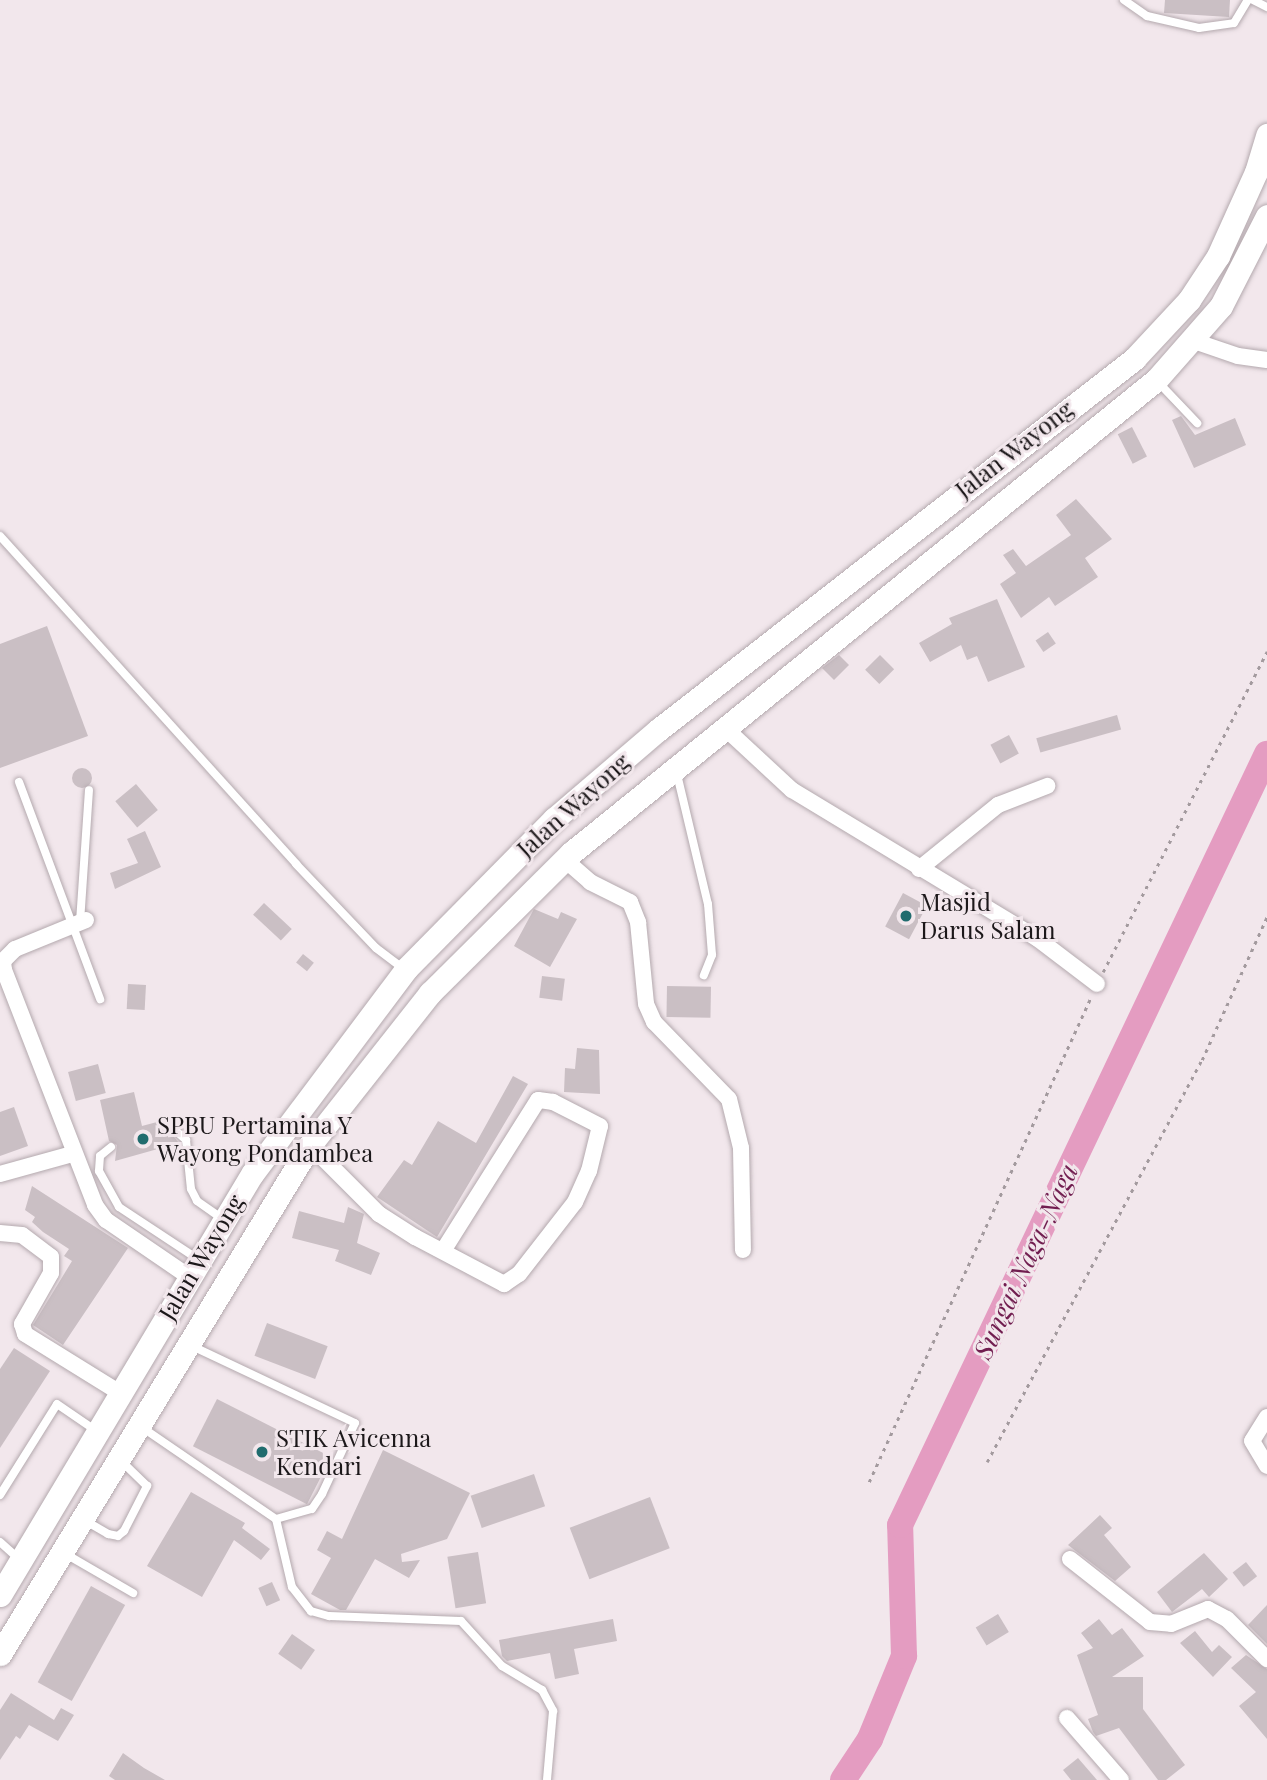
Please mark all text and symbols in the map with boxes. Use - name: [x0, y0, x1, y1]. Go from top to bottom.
- street label: Jalan Wayong: [949, 394, 1079, 504]
- street label: Jalan Wayong: [510, 747, 636, 863]
- place label: Masjid Darus Salam: [920, 888, 1056, 944]
- marker: Masjid Darus Salam: [898, 908, 914, 924]
- place label: SPBU Pertamina Y Wayong Pondambea: [157, 1111, 373, 1167]
- marker: SPBU Pertamina Y Wayong Pondambea: [135, 1131, 151, 1147]
- water label: Sungai Naga-Naga: [966, 1158, 1084, 1364]
- street label: Jalan Wayong: [152, 1189, 250, 1325]
- place label: STIK Avicenna Kendari: [276, 1424, 432, 1480]
- marker: STIK Avicenna Kendari: [254, 1444, 270, 1460]

